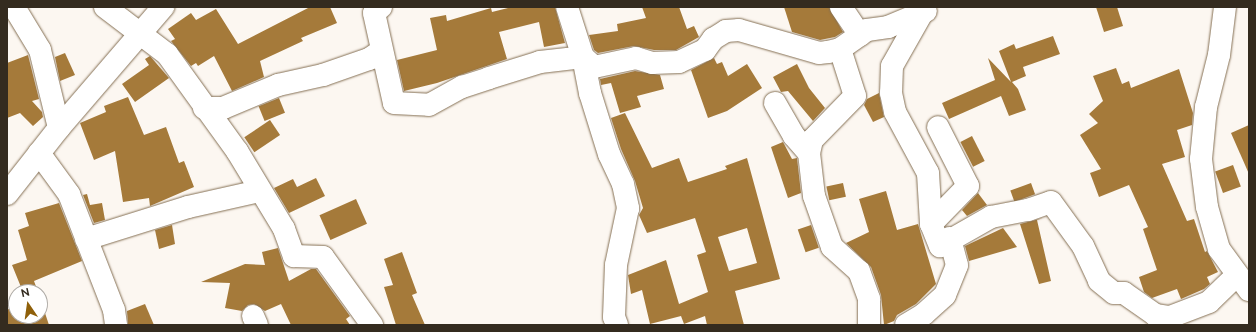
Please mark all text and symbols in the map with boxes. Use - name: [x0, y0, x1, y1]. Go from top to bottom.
- north arrow: [8, 284, 48, 324]
- text: N: [20, 286, 31, 300]

